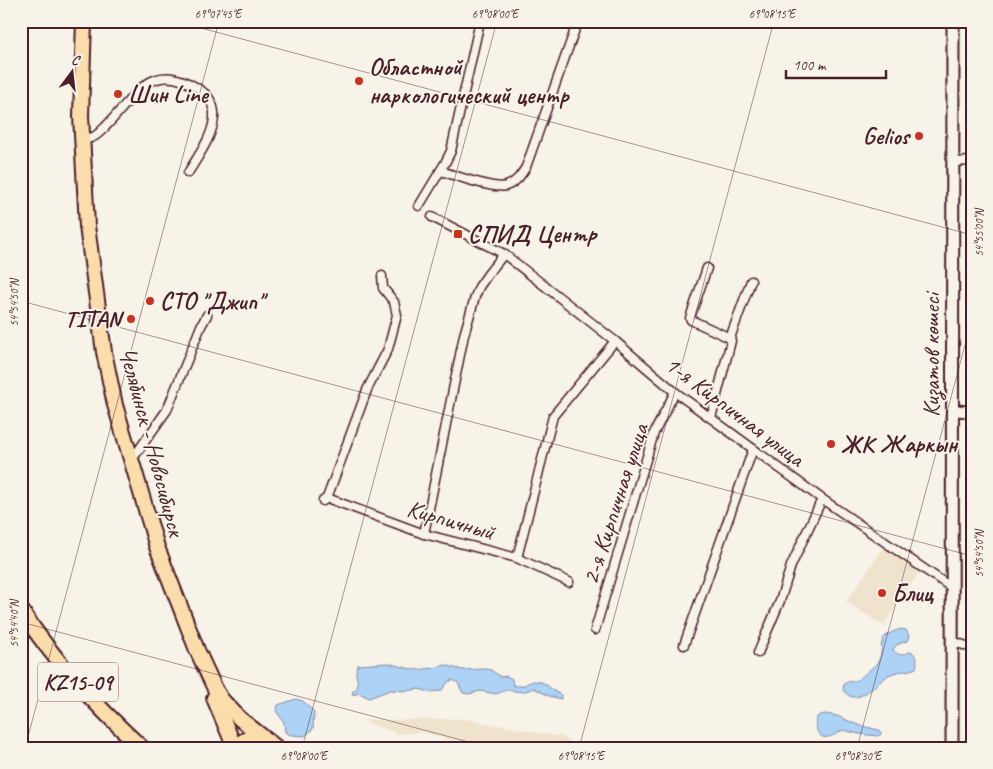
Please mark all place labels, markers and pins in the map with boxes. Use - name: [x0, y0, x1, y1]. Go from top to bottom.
- place label: Областной наркологический центр: [369, 52, 570, 110]
- marker: Областной наркологический центр: [353, 75, 365, 87]
- place label: Шин Line: [128, 79, 210, 109]
- marker: Шин Line: [112, 88, 124, 100]
- place label: Gelios: [863, 121, 912, 151]
- marker: Gelios: [913, 130, 925, 142]
- place label: СПИД Центр: [468, 219, 599, 249]
- marker: СПИД Центр: [452, 228, 464, 240]
- place label: СТО "Джип": [160, 286, 268, 316]
- marker: СТО "Джип": [144, 295, 156, 307]
- place label: TITAN: [65, 304, 125, 334]
- marker: TITAN: [125, 313, 137, 325]
- place label: ЖК Жаркын: [841, 429, 959, 459]
- marker: ЖК Жаркын: [825, 438, 837, 450]
- place label: Блиц: [892, 578, 934, 608]
- marker: Блиц: [876, 587, 888, 599]

